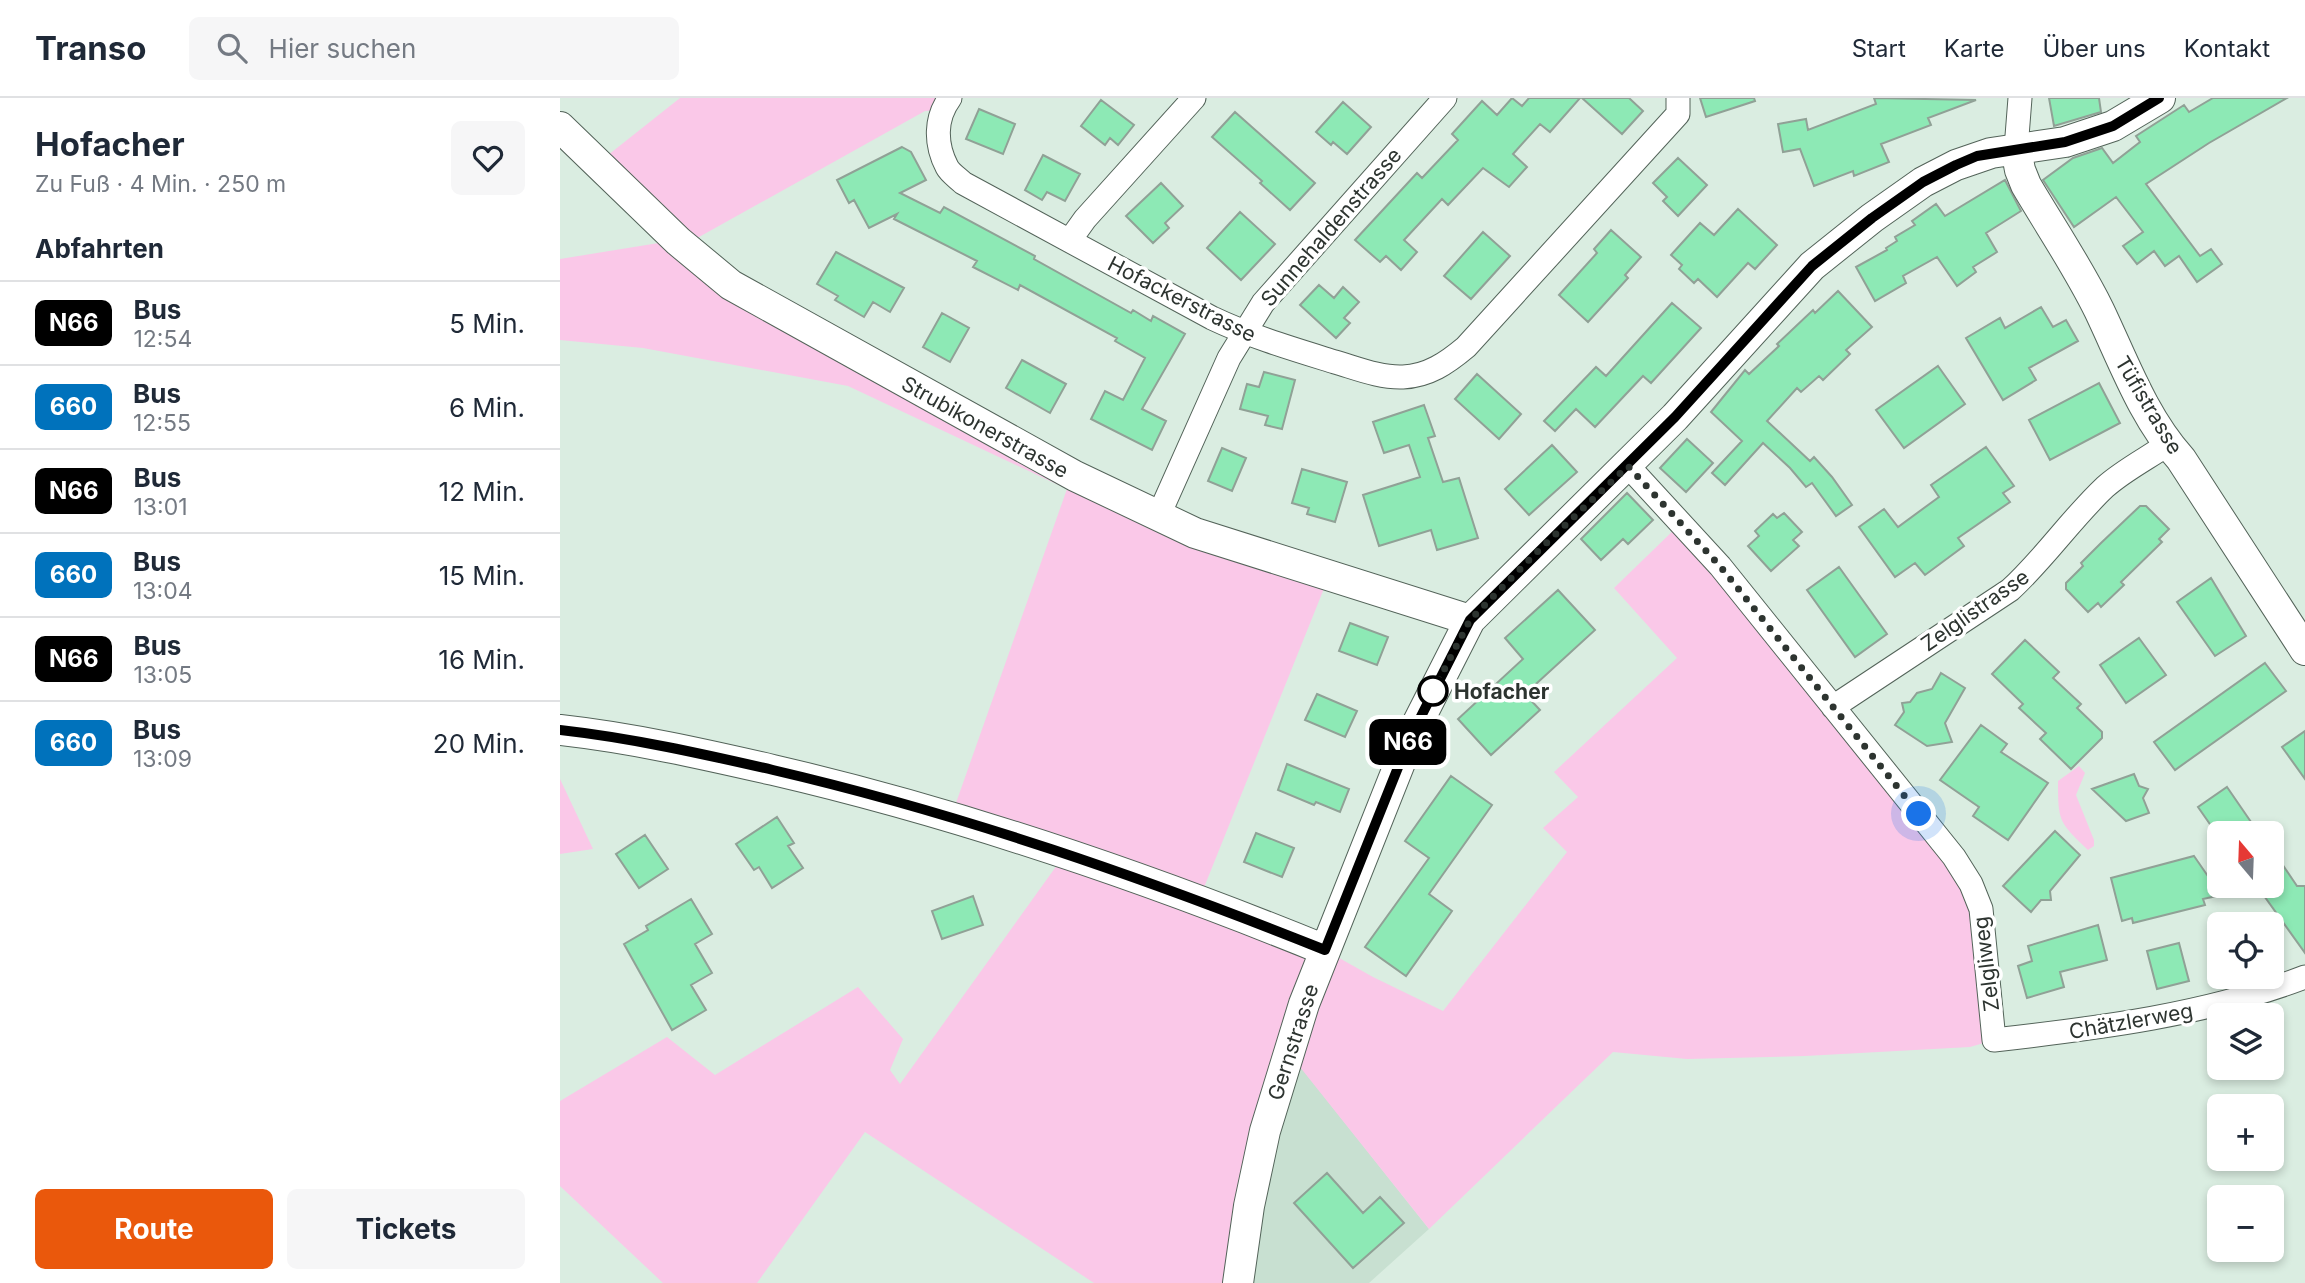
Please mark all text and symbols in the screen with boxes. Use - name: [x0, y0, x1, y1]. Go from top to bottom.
- search box: [189, 17, 679, 80]
- text: Transo: [35, 28, 147, 68]
- icon: search: [213, 29, 251, 67]
- text: Hier suchen: [269, 33, 416, 64]
- text: Start: [1852, 34, 1906, 63]
- text: Karte: [1944, 34, 2004, 63]
- text: Über uns: [2042, 34, 2146, 63]
- text: Kontakt: [2184, 34, 2270, 63]
- button: heart: [451, 121, 525, 195]
- text: Hofacher: [35, 124, 185, 164]
- street label: Sunnehaldenstrasse: [1255, 143, 1407, 311]
- text: Zu Fuß · 4 Min. · 250 m: [35, 170, 286, 198]
- text: Abfahrten: [35, 233, 164, 264]
- street label: Hofackerstrasse: [1104, 251, 1260, 347]
- text: Bus: [133, 294, 181, 325]
- text: N66: [49, 308, 98, 337]
- text: 5 Min.: [449, 308, 525, 339]
- text: 12:54: [133, 325, 192, 353]
- street label: Tüfistrasse: [2110, 351, 2188, 459]
- street label: Strubikonerstrasse: [897, 371, 1073, 483]
- text: Bus: [133, 378, 181, 409]
- text: 660: [50, 392, 97, 421]
- text: 6 Min.: [449, 392, 525, 423]
- text: 12:55: [133, 409, 191, 437]
- text: Bus: [133, 462, 181, 493]
- text: N66: [49, 476, 98, 505]
- text: 12 Min.: [439, 476, 525, 507]
- text: 13:01: [133, 493, 188, 521]
- text: Bus: [133, 546, 181, 577]
- text: 660: [50, 560, 97, 589]
- text: 15 Min.: [439, 560, 525, 591]
- street label: Zelglistrasse: [1916, 564, 2034, 656]
- text: 13:04: [133, 577, 193, 605]
- text: Bus: [133, 630, 181, 661]
- text: N66: [49, 644, 98, 673]
- text: 16 Min.: [438, 644, 525, 675]
- text: 13:05: [133, 661, 192, 689]
- marker: Hofacher: [1418, 676, 1448, 706]
- place label: Hofacher: [1454, 679, 1550, 704]
- text: Bus: [133, 714, 181, 745]
- line badge: N66: [1368, 719, 1448, 765]
- text: N66: [1383, 727, 1433, 756]
- text: 660: [50, 728, 97, 757]
- text: 20 Min.: [433, 728, 525, 759]
- text: 13:09: [133, 745, 192, 773]
- your location: [1901, 796, 1936, 831]
- north arrow: [2207, 821, 2284, 898]
- map controls: [2207, 821, 2284, 1262]
- button: locate: [2207, 912, 2284, 989]
- street label: Zelgliweg: [1968, 915, 2004, 1013]
- street label: Gernstrasse: [1262, 981, 1324, 1103]
- street label: Chätzlerweg: [2067, 998, 2195, 1044]
- button: layers: [2207, 1003, 2284, 1080]
- button: +: [2207, 1094, 2284, 1171]
- button: −: [2207, 1185, 2284, 1262]
- button: Route: [35, 1189, 273, 1269]
- button: Tickets: [287, 1189, 525, 1269]

